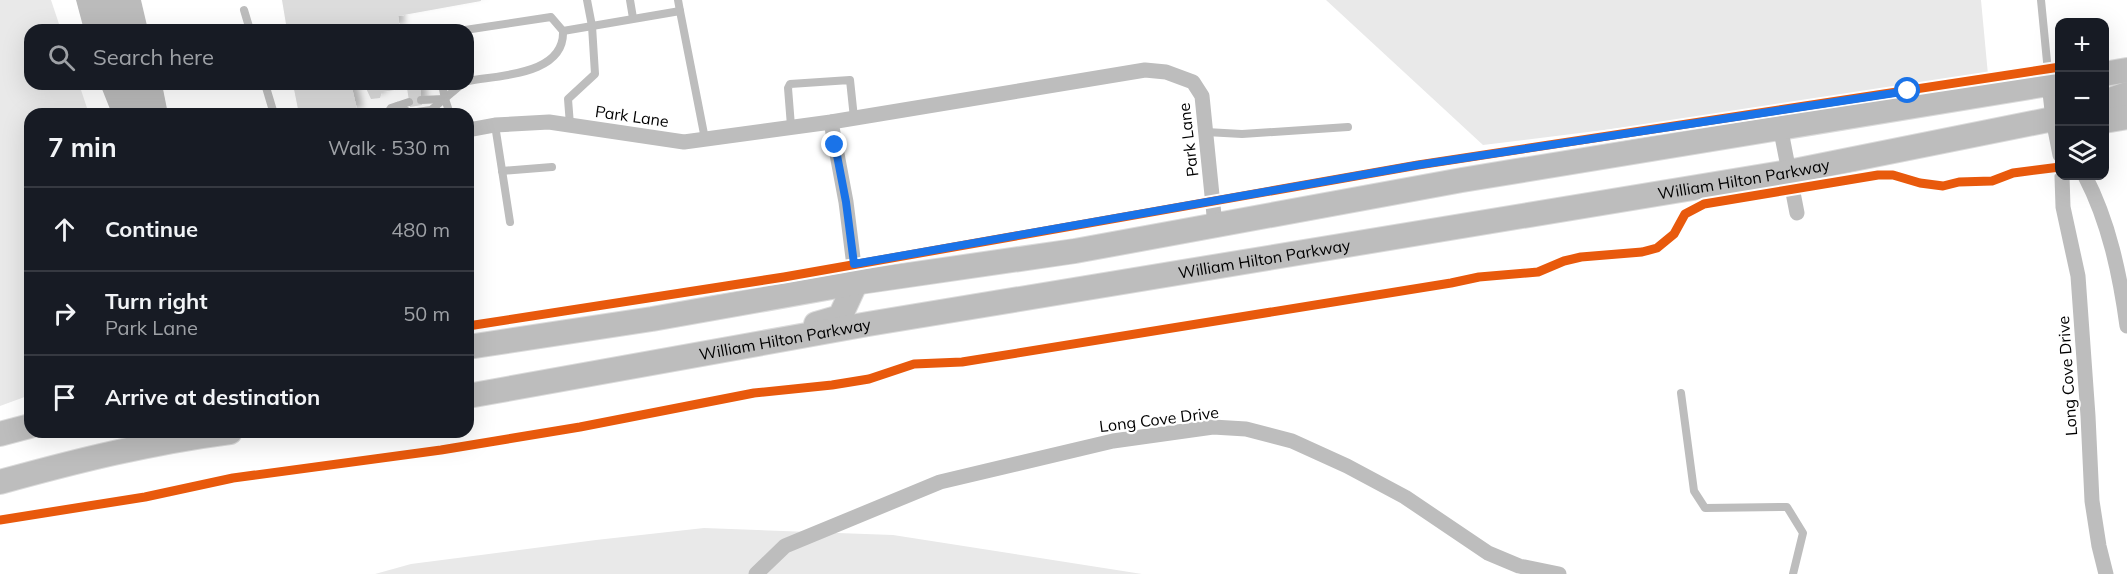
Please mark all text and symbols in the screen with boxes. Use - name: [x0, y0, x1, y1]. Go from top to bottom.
- map controls: [2055, 18, 2109, 180]
- button: +: [2055, 18, 2109, 72]
- search box: [24, 24, 474, 90]
- icon: search: [45, 41, 78, 74]
- text: Search here: [93, 43, 214, 71]
- button: −: [2055, 72, 2109, 126]
- route start: [1894, 77, 1920, 103]
- street label: Park Lane: [594, 101, 670, 131]
- street label: Park Lane: [1174, 102, 1202, 178]
- button: layers: [2055, 126, 2109, 180]
- text: 7 min: [48, 131, 117, 164]
- route end: [821, 131, 847, 157]
- text: Walk · 530 m: [328, 135, 450, 160]
- street label: William Hilton Parkway: [1656, 154, 1832, 204]
- icon: ahead: [48, 213, 81, 246]
- text: Continue: [105, 215, 198, 243]
- text: 480 m: [391, 217, 450, 242]
- street label: William Hilton Parkway: [1177, 234, 1352, 283]
- text: Turn right: [105, 287, 208, 315]
- icon: right: [48, 297, 81, 330]
- text: 50 m: [403, 301, 450, 326]
- street label: William Hilton Parkway: [697, 314, 873, 364]
- text: Park Lane: [105, 315, 198, 340]
- street label: Long Cove Drive: [2053, 315, 2081, 437]
- icon: arrive: [48, 381, 81, 414]
- text: Arrive at destination: [105, 383, 320, 411]
- street label: Long Cove Drive: [1098, 402, 1220, 436]

